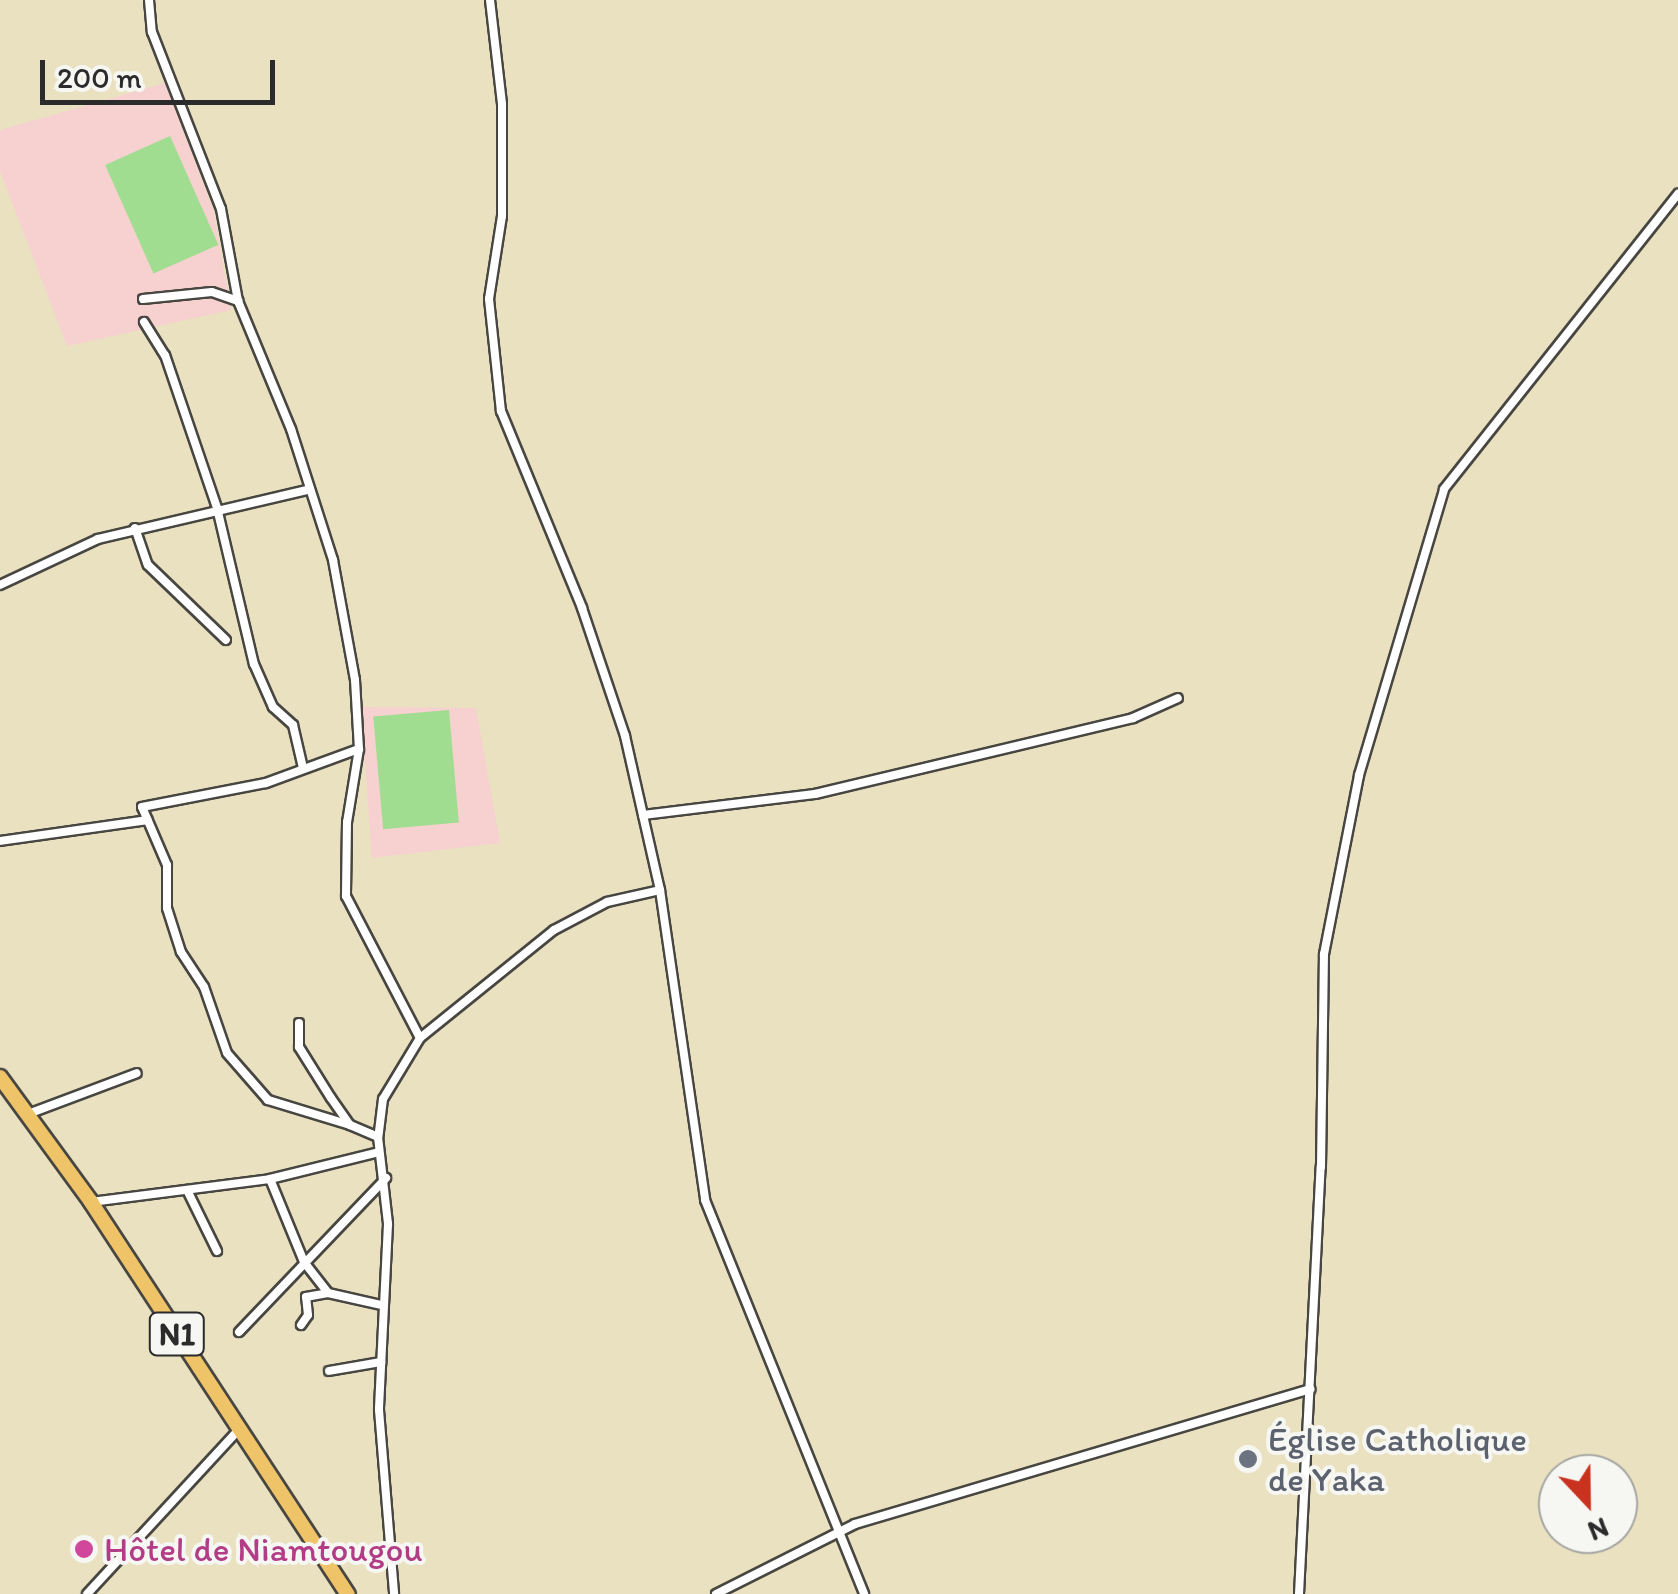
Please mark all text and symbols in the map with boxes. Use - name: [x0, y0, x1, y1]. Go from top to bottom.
- scale bar: [45, 40, 280, 102]
- text: 200 m: [57, 59, 142, 96]
- road number: N1: [147, 1307, 207, 1361]
- place label: Église Catholique de Yaka: [1268, 1418, 1526, 1500]
- marker: Église Catholique de Yaka: [1237, 1448, 1259, 1470]
- north arrow: [1538, 1454, 1638, 1554]
- text: N: [1583, 1511, 1614, 1549]
- place label: Hôtel de Niamtougou: [104, 1528, 422, 1570]
- marker: Hôtel de Niamtougou: [73, 1538, 95, 1560]

